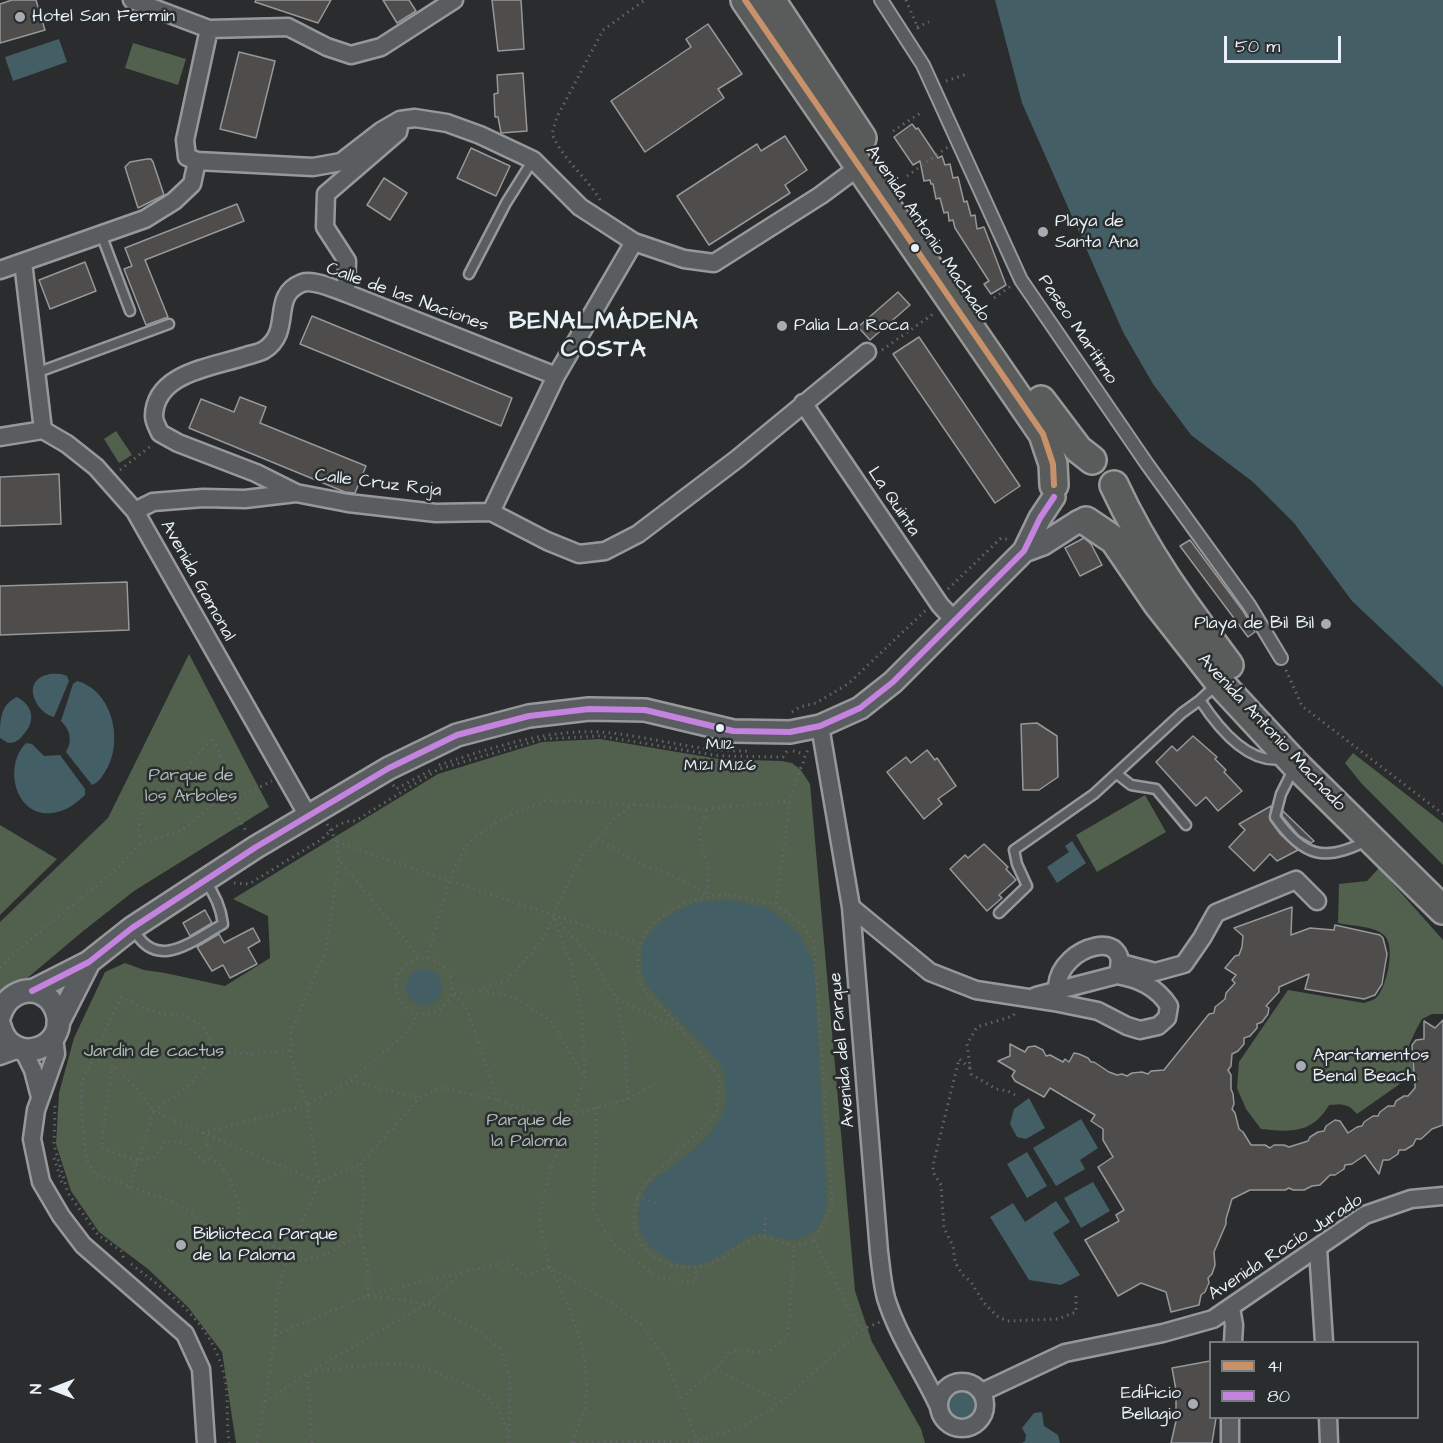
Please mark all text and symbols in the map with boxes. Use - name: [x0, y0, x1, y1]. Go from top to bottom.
- place label: Hotel San Fermin: [32, 6, 175, 28]
- marker: Hotel San Fermin: [13, 10, 27, 24]
- scale bar: [1227, 24, 1344, 62]
- text: 50 m: [1235, 34, 1280, 59]
- street label: Avenida Antonio Machado: [860, 142, 994, 326]
- place label: Playa de Santa Ana: [1055, 211, 1138, 254]
- marker: Playa de Santa Ana: [1036, 225, 1050, 239]
- unlabelled marker: [909, 242, 921, 254]
- street label: Calle de las Naciones: [323, 259, 491, 337]
- street label: Paseo Marítimo: [1032, 271, 1122, 389]
- district label: BENALMÁDENA COSTA: [509, 309, 699, 365]
- place label: Palia La Roca: [794, 315, 909, 337]
- marker: Palia La Roca: [775, 319, 789, 333]
- street label: La Quinta: [862, 463, 924, 541]
- street label: Calle Cruz Roja: [313, 465, 443, 503]
- street label: Avenida Gamonal: [155, 517, 239, 645]
- place label: Playa de Bil Bil: [1194, 613, 1314, 635]
- marker: Playa de Bil Bil: [1319, 617, 1333, 631]
- street label: Avenida Antonio Machado: [1192, 650, 1350, 816]
- marker: M.112 M.121 M.126: [714, 722, 726, 734]
- place label: M.112 M.121 M.126: [684, 736, 756, 774]
- park label: Parque de los Arboles: [145, 765, 237, 808]
- street label: Avenida del Parque: [825, 972, 861, 1128]
- park label: Jardín de cactus: [84, 1041, 224, 1063]
- place label: Apartamentos Benal Beach: [1313, 1045, 1429, 1088]
- marker: Apartamentos Benal Beach: [1294, 1059, 1308, 1073]
- park label: Parque de la Paloma: [487, 1110, 571, 1152]
- street label: Avenida Rocío Jurado: [1205, 1190, 1367, 1306]
- place label: Biblioteca Parque de la Paloma: [193, 1224, 338, 1266]
- marker: Biblioteca Parque de la Paloma: [174, 1238, 188, 1252]
- legend: [1209, 1341, 1419, 1419]
- text: 41: [1267, 1354, 1282, 1379]
- north arrow: [24, 1359, 84, 1419]
- place label: Edificio Bellagio: [1121, 1383, 1181, 1426]
- text: N: [25, 1384, 47, 1394]
- text: 80: [1267, 1384, 1290, 1409]
- marker: Edificio Bellagio: [1186, 1397, 1200, 1411]

